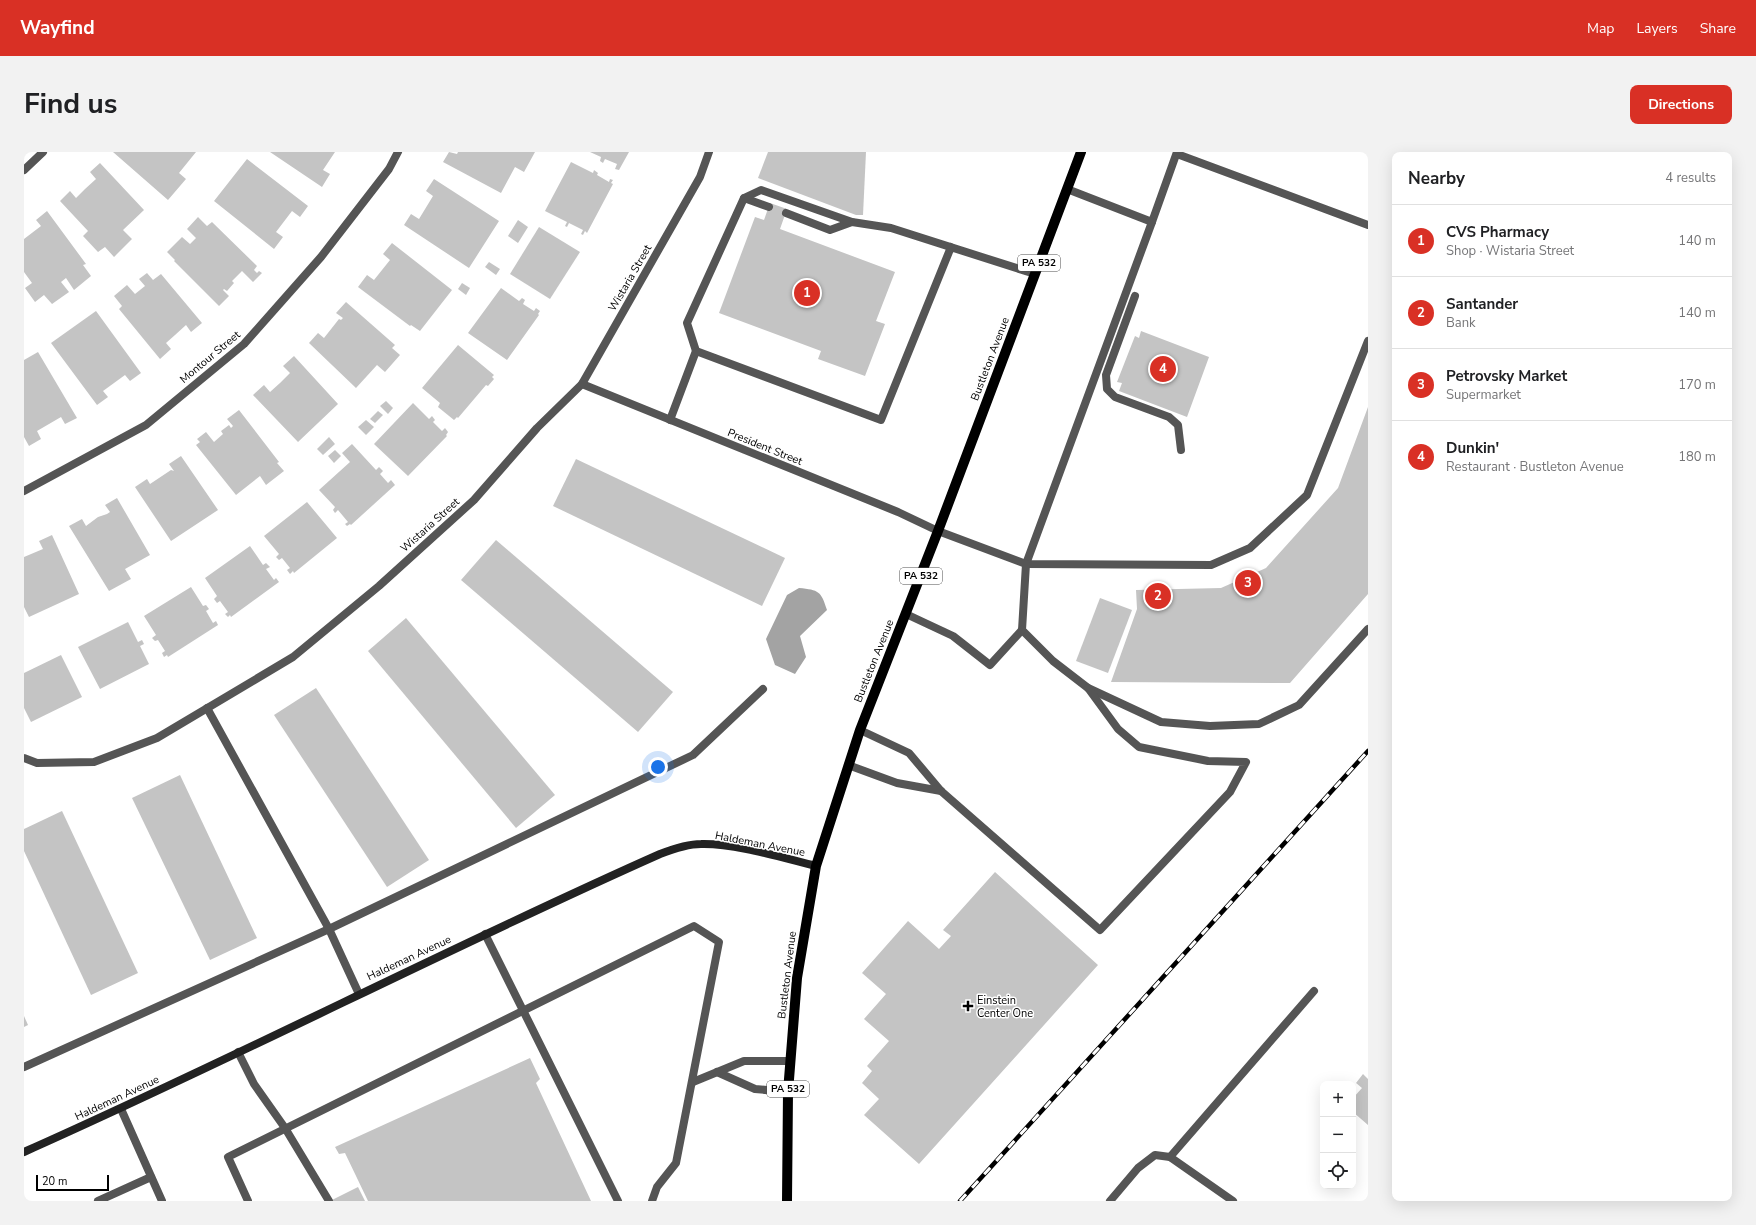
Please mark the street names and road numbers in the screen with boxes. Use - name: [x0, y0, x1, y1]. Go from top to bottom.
- street label: Wistaria Street: [605, 242, 655, 314]
- road number: PA 532: [1018, 255, 1060, 271]
- street label: Bustleton Avenue: [967, 315, 1013, 403]
- street label: Montour Street: [177, 327, 244, 387]
- street label: President Street: [725, 425, 805, 469]
- street label: Wistaria Street: [397, 494, 463, 556]
- road number: PA 532: [900, 568, 942, 584]
- street label: Bustleton Avenue: [851, 617, 898, 705]
- street label: Haldeman Avenue: [714, 828, 806, 860]
- street label: Bustleton Avenue: [774, 930, 800, 1020]
- street label: Haldeman Avenue: [364, 932, 454, 984]
- street label: Haldeman Avenue: [72, 1072, 162, 1124]
- road number: PA 532: [767, 1081, 809, 1097]

